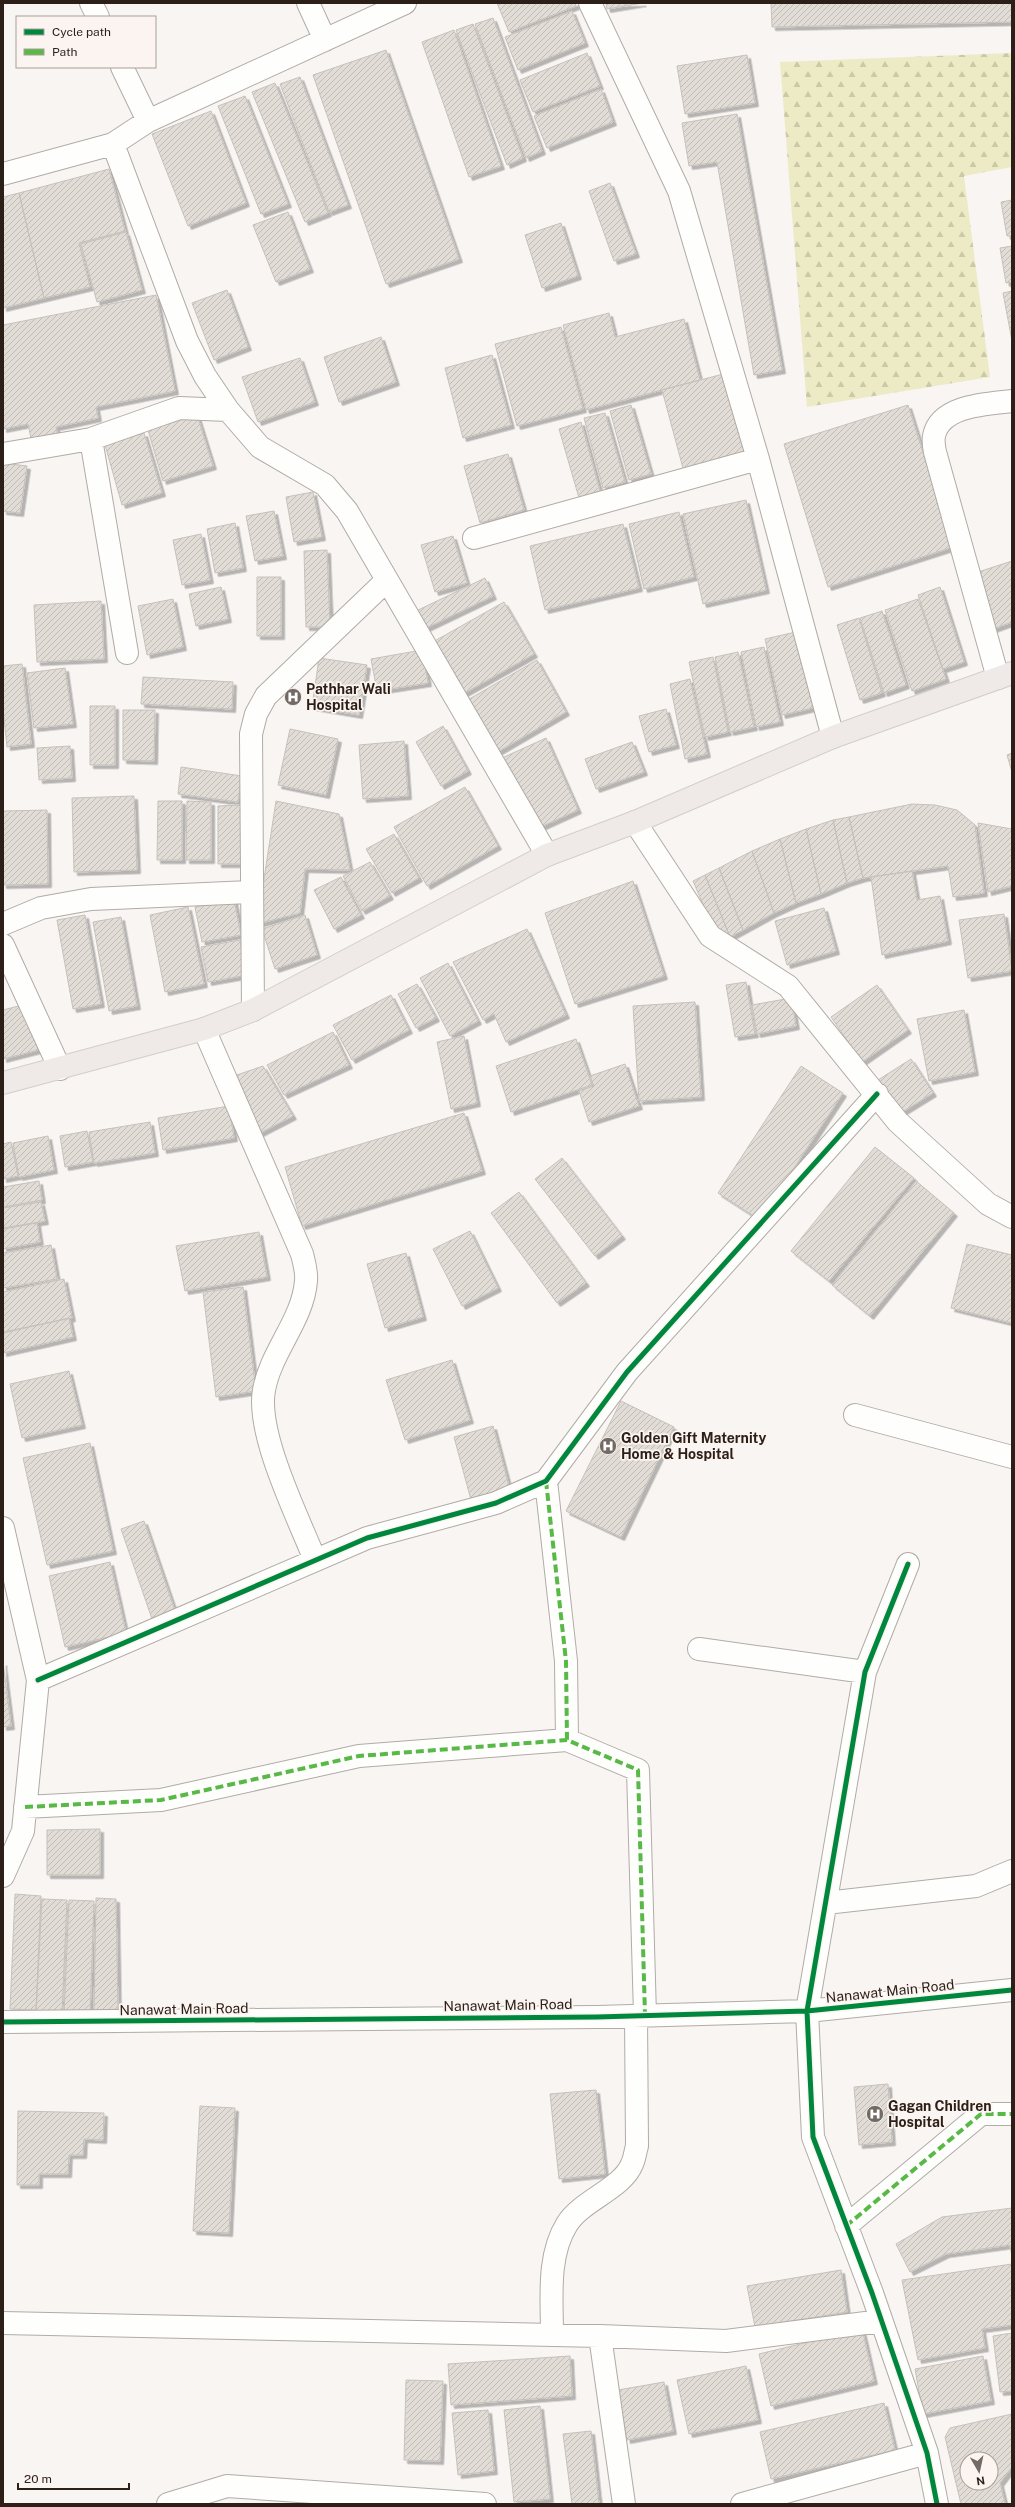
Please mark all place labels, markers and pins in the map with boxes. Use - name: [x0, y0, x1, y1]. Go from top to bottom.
- place label: Pathhar Wali Hospital: [306, 681, 391, 713]
- hospital icon: Pathhar Wali Hospital: [283, 687, 303, 707]
- place label: Golden Gift Maternity Home & Hospital: [621, 1430, 766, 1462]
- hospital icon: Golden Gift Maternity Home & Hospital: [598, 1436, 618, 1456]
- place label: Gagan Children Hospital: [888, 2098, 992, 2130]
- hospital icon: Gagan Children Hospital: [865, 2104, 885, 2124]

